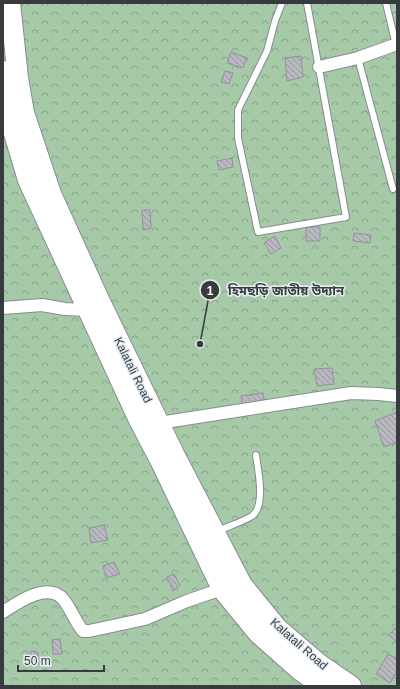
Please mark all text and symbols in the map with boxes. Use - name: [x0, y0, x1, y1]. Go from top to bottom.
- callout: হিমছড়ি জাতীয় উদ্যান: [200, 278, 352, 303]
- text: হিমছড়ি জাতীয় উদ্যান: [227, 283, 345, 298]
- text: 1: [207, 284, 214, 298]
- street label: Kalatali Road: [111, 335, 155, 405]
- street label: Kalatali Road: [267, 615, 331, 673]
- scale bar: [18, 647, 104, 673]
- text: 50 m: [24, 654, 51, 668]

